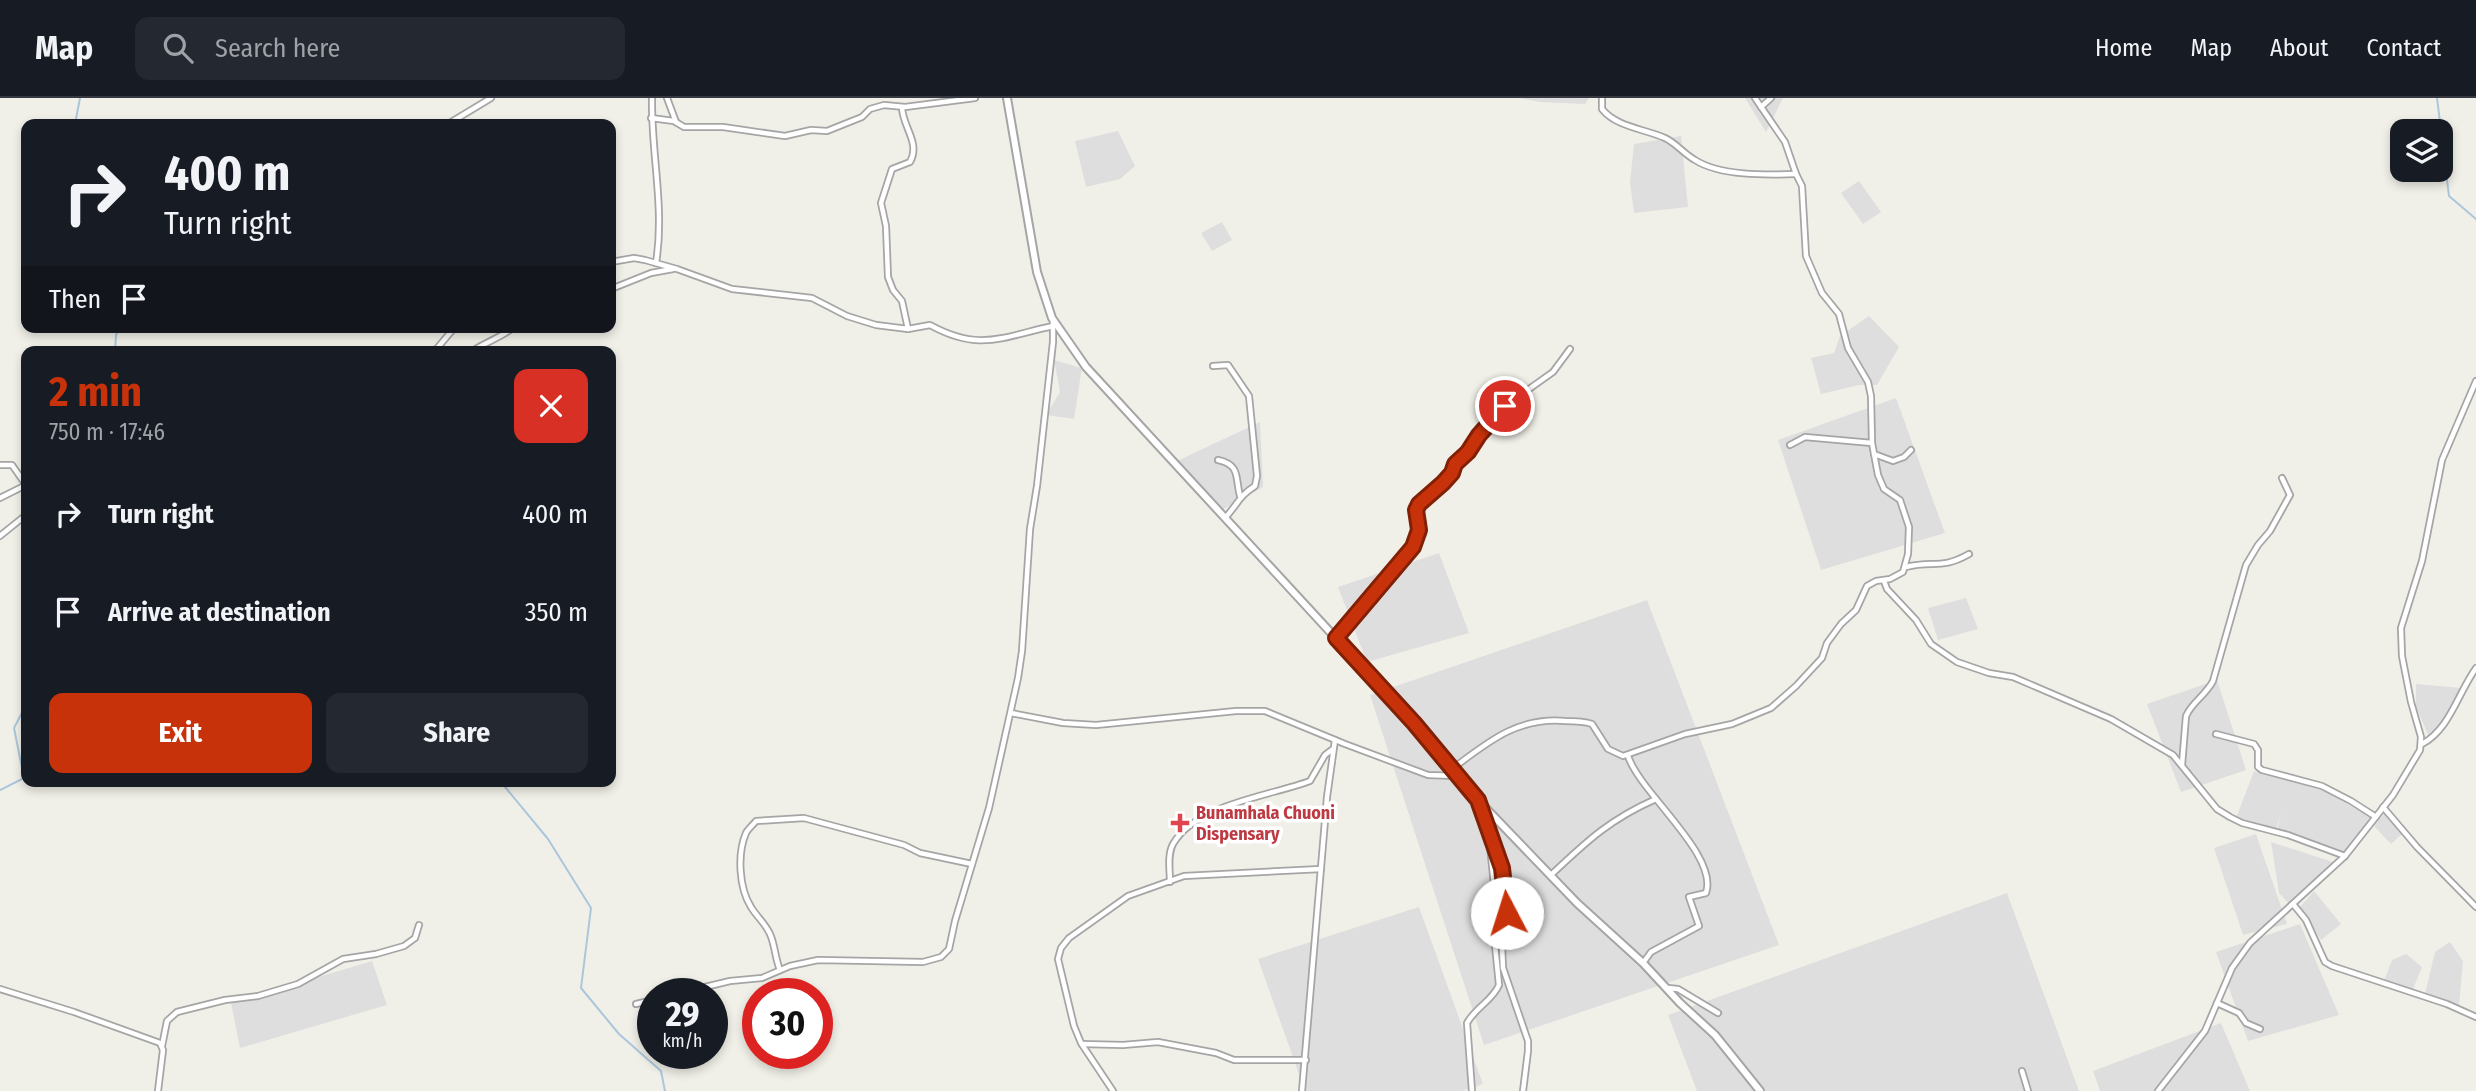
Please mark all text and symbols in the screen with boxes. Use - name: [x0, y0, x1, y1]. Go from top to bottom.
- search box: [135, 17, 625, 80]
- text: Map: [35, 28, 93, 68]
- icon: search: [159, 29, 197, 67]
- text: Search here: [215, 33, 340, 64]
- text: Home: [2095, 34, 2152, 62]
- text: Map: [2190, 34, 2232, 62]
- text: About: [2270, 34, 2328, 62]
- text: Contact: [2366, 34, 2441, 62]
- map controls: [2390, 119, 2453, 182]
- button: layers: [2390, 119, 2453, 182]
- text: 400 m: [164, 144, 290, 203]
- icon: right: [49, 147, 140, 238]
- text: Turn right: [164, 204, 291, 242]
- icon: arrive: [115, 280, 153, 318]
- text: Then: [49, 284, 101, 315]
- text: 2 min: [49, 367, 142, 417]
- button: close: [514, 369, 588, 443]
- pin: [1475, 376, 1535, 436]
- icon: arrive: [1486, 387, 1524, 425]
- text: 750 m · 17:46: [49, 418, 165, 446]
- icon: right: [49, 495, 87, 533]
- text: Turn right: [108, 499, 214, 530]
- text: 400 m: [522, 499, 588, 530]
- icon: arrive: [49, 593, 87, 631]
- text: Arrive at destination: [108, 597, 331, 628]
- text: 350 m: [525, 597, 588, 628]
- button: Exit: [49, 693, 312, 773]
- button: Share: [326, 693, 588, 773]
- place label: Bunamhala Chuoni Dispensary: [1196, 802, 1335, 845]
- marker: Bunamhala Chuoni Dispensary: [1170, 813, 1190, 833]
- position arrow: [1470, 876, 1544, 950]
- speed limit sign: 30: [742, 978, 833, 1069]
- text: 29: [665, 993, 700, 1035]
- text: km/h: [662, 1030, 703, 1052]

